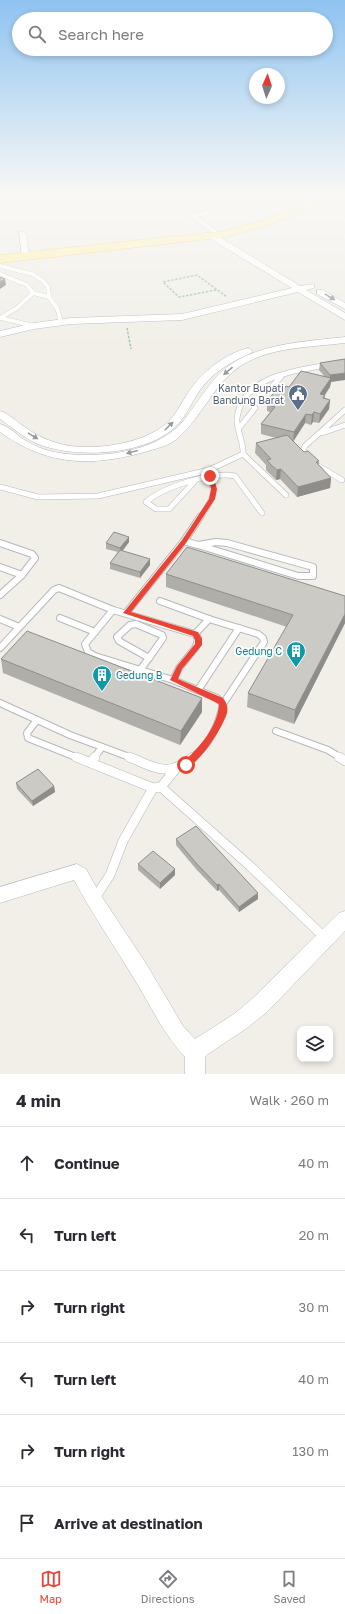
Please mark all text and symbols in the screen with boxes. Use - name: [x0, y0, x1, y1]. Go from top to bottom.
- search box: [12, 12, 333, 56]
- icon: search: [26, 23, 48, 45]
- text: Search here: [58, 25, 144, 43]
- north arrow: [249, 68, 285, 104]
- one-way arrow: [324, 294, 336, 301]
- one-way arrow: [223, 367, 233, 376]
- place label: Kantor Bupati Bandung Barat: [213, 382, 284, 406]
- public building icon: Kantor Bupati Bandung Barat: [287, 383, 309, 411]
- one-way arrow: [164, 421, 174, 431]
- one-way arrow: [27, 432, 39, 439]
- one-way arrow: [126, 449, 138, 455]
- route end: [201, 467, 219, 485]
- building icon: Gedung C: [285, 640, 307, 668]
- place label: Gedung C: [235, 645, 282, 657]
- building icon: Gedung B: [91, 664, 113, 692]
- place label: Gedung B: [116, 669, 163, 681]
- route start: [177, 756, 195, 774]
- map controls: [297, 1026, 333, 1062]
- button: layers: [297, 1026, 333, 1062]
- text: 4 min: [16, 1090, 61, 1111]
- text: Walk · 260 m: [250, 1092, 329, 1108]
- icon: ahead: [16, 1152, 38, 1174]
- text: Continue: [54, 1154, 120, 1172]
- text: 40 m: [298, 1155, 329, 1171]
- icon: left: [16, 1224, 38, 1246]
- text: Turn left: [54, 1226, 116, 1244]
- text: 20 m: [299, 1227, 329, 1243]
- icon: right: [16, 1296, 38, 1318]
- text: Turn right: [54, 1298, 125, 1316]
- text: 30 m: [299, 1299, 329, 1315]
- icon: left: [16, 1368, 38, 1390]
- text: Turn left: [54, 1370, 116, 1388]
- text: 40 m: [298, 1371, 329, 1387]
- icon: right: [16, 1440, 38, 1462]
- text: Turn right: [54, 1442, 125, 1460]
- text: 130 m: [292, 1443, 329, 1459]
- icon: arrive: [16, 1512, 38, 1534]
- text: Arrive at destination: [54, 1514, 203, 1532]
- tab: Map: [39, 1568, 62, 1605]
- tab: Directions: [141, 1568, 195, 1605]
- tab: Saved: [273, 1568, 306, 1605]

